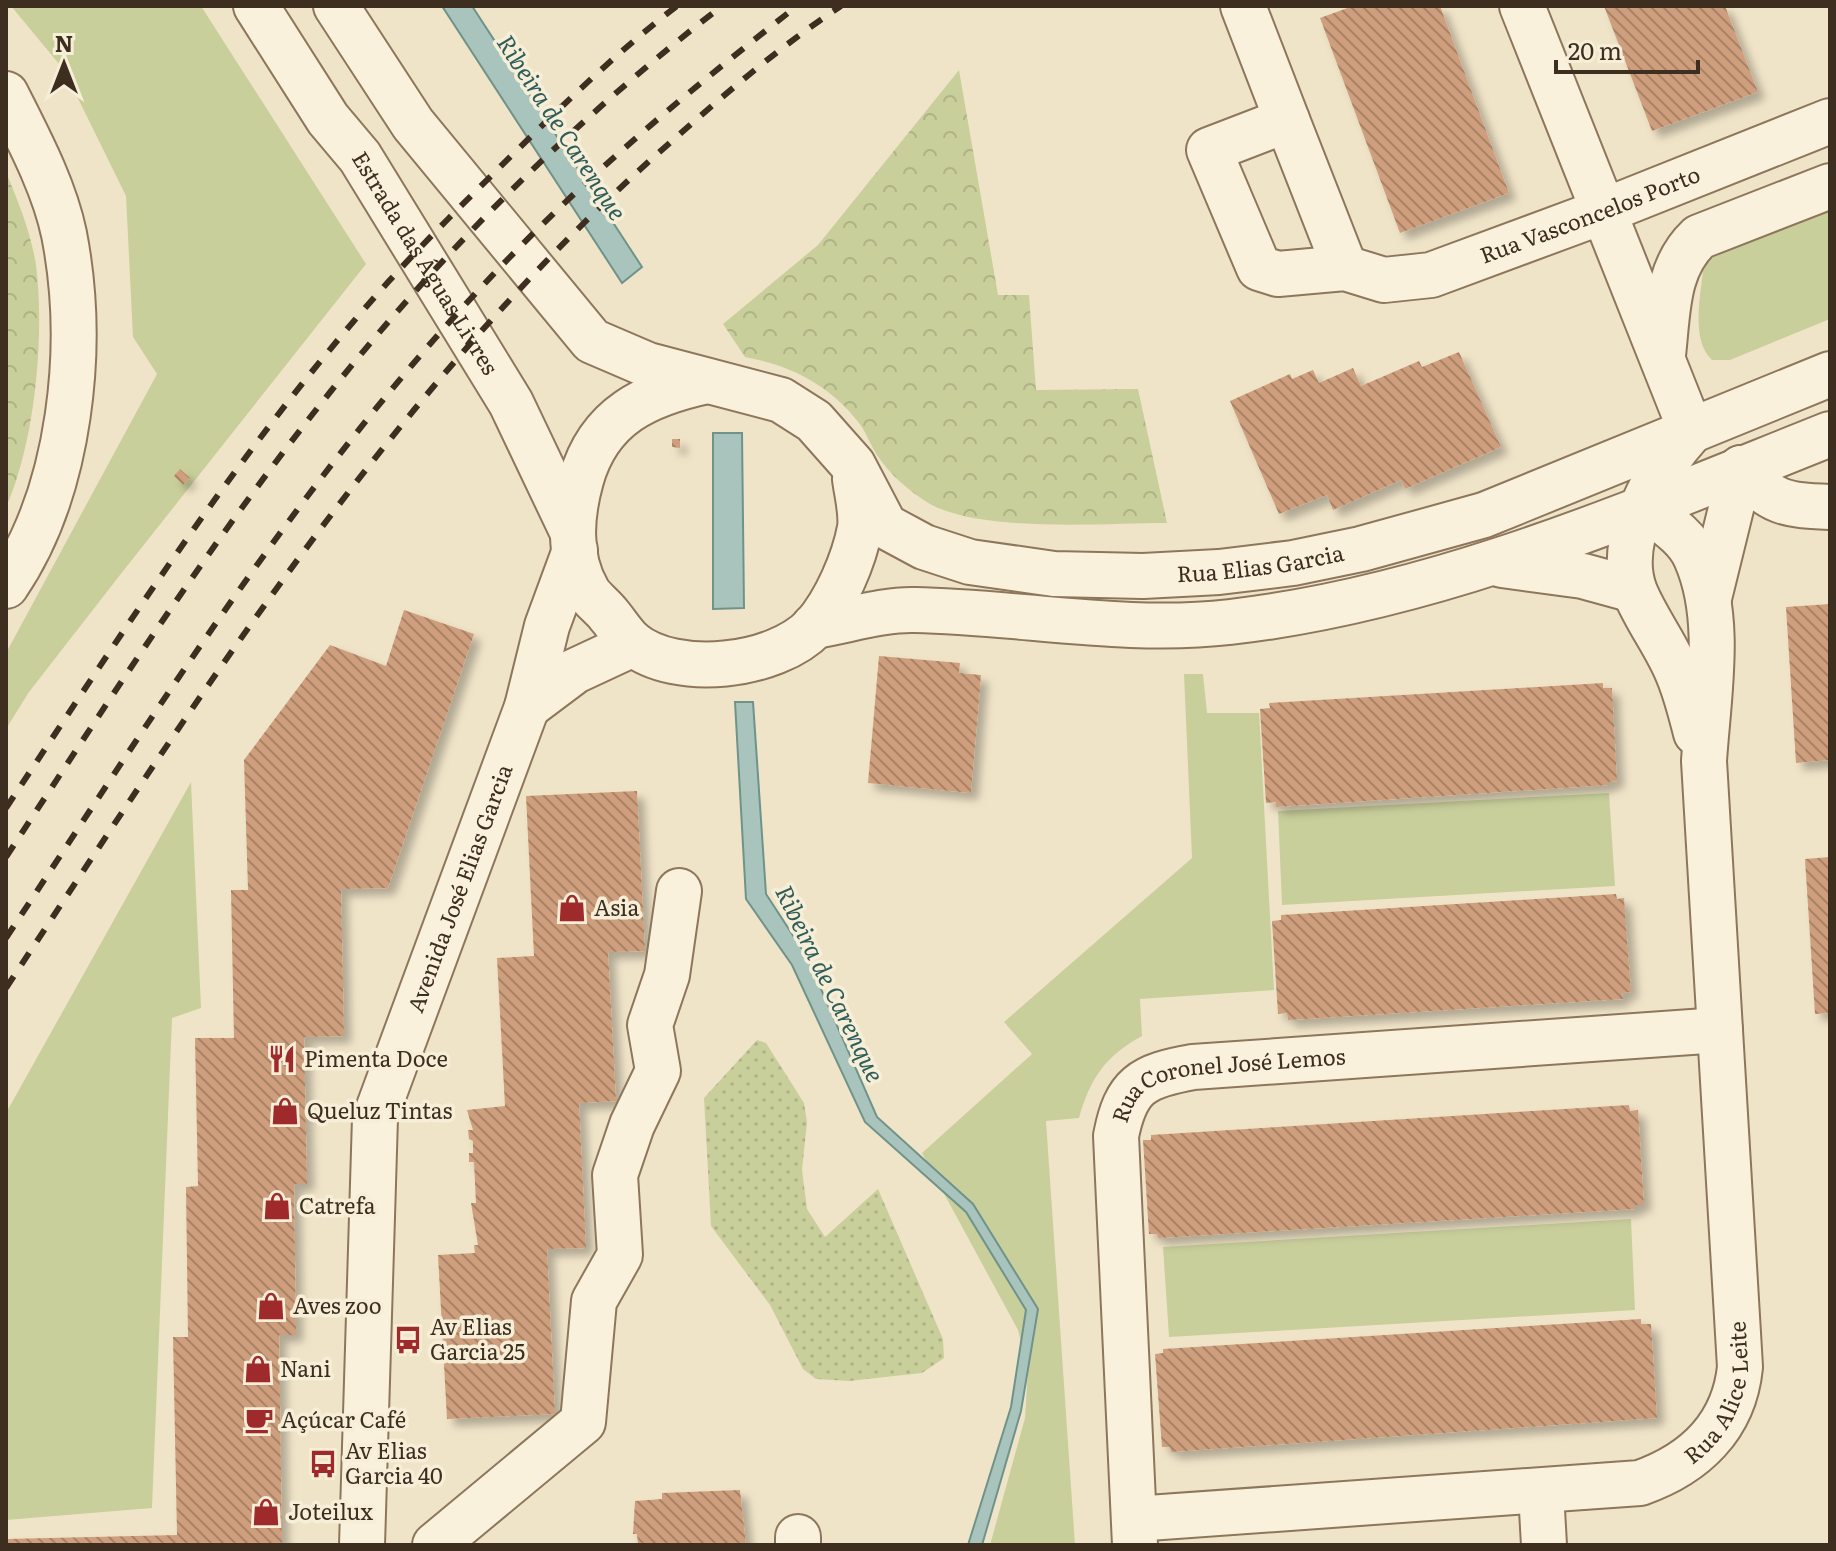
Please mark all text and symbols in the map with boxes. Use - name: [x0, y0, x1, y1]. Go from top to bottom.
- north arrow: [24, 24, 104, 104]
- scale bar: [1556, 24, 1698, 74]
- text: N: [55, 26, 73, 59]
- water label: Ribeira de Carenque: [490, 27, 636, 226]
- text: 20 m: [1568, 32, 1622, 67]
- street label: Estrada das Águas Livres: [345, 144, 508, 380]
- street label: Rua Vasconcelos Porto: [1475, 156, 1705, 271]
- street label: Rua Elias Garcia: [1176, 535, 1347, 589]
- street label: Avenida José Elias Garcia: [398, 759, 520, 1017]
- water label: Ribeira de Carenque: [768, 878, 894, 1087]
- place label: Asia: [594, 890, 639, 923]
- shop icon: Asia: [557, 893, 587, 923]
- street label: Rua Coronel José Lemos: [1102, 1038, 1346, 1126]
- place label: Pimenta Doce: [304, 1041, 448, 1074]
- restaurant icon: Pimenta Doce: [267, 1044, 297, 1074]
- place label: Queluz Tintas: [307, 1093, 452, 1126]
- shop icon: Queluz Tintas: [270, 1096, 300, 1126]
- place label: Catrefa: [299, 1188, 376, 1221]
- shop icon: Catrefa: [262, 1191, 292, 1221]
- place label: Aves zoo: [293, 1288, 382, 1321]
- shop icon: Aves zoo: [256, 1291, 286, 1321]
- place label: Av Elias Garcia 25: [430, 1309, 525, 1367]
- street label: Rua Alice Leite: [1676, 1320, 1755, 1471]
- bus stop icon: Av Elias Garcia 25: [393, 1325, 423, 1355]
- place label: Nani: [280, 1351, 331, 1384]
- shop icon: Nani: [243, 1354, 273, 1384]
- place label: Açúcar Café: [281, 1402, 406, 1435]
- cafe icon: Açúcar Café: [244, 1405, 274, 1435]
- place label: Av Elias Garcia 40: [345, 1433, 443, 1491]
- bus stop icon: Av Elias Garcia 40: [308, 1449, 338, 1479]
- place label: Joteilux: [288, 1494, 373, 1527]
- shop icon: Joteilux: [251, 1497, 281, 1527]

